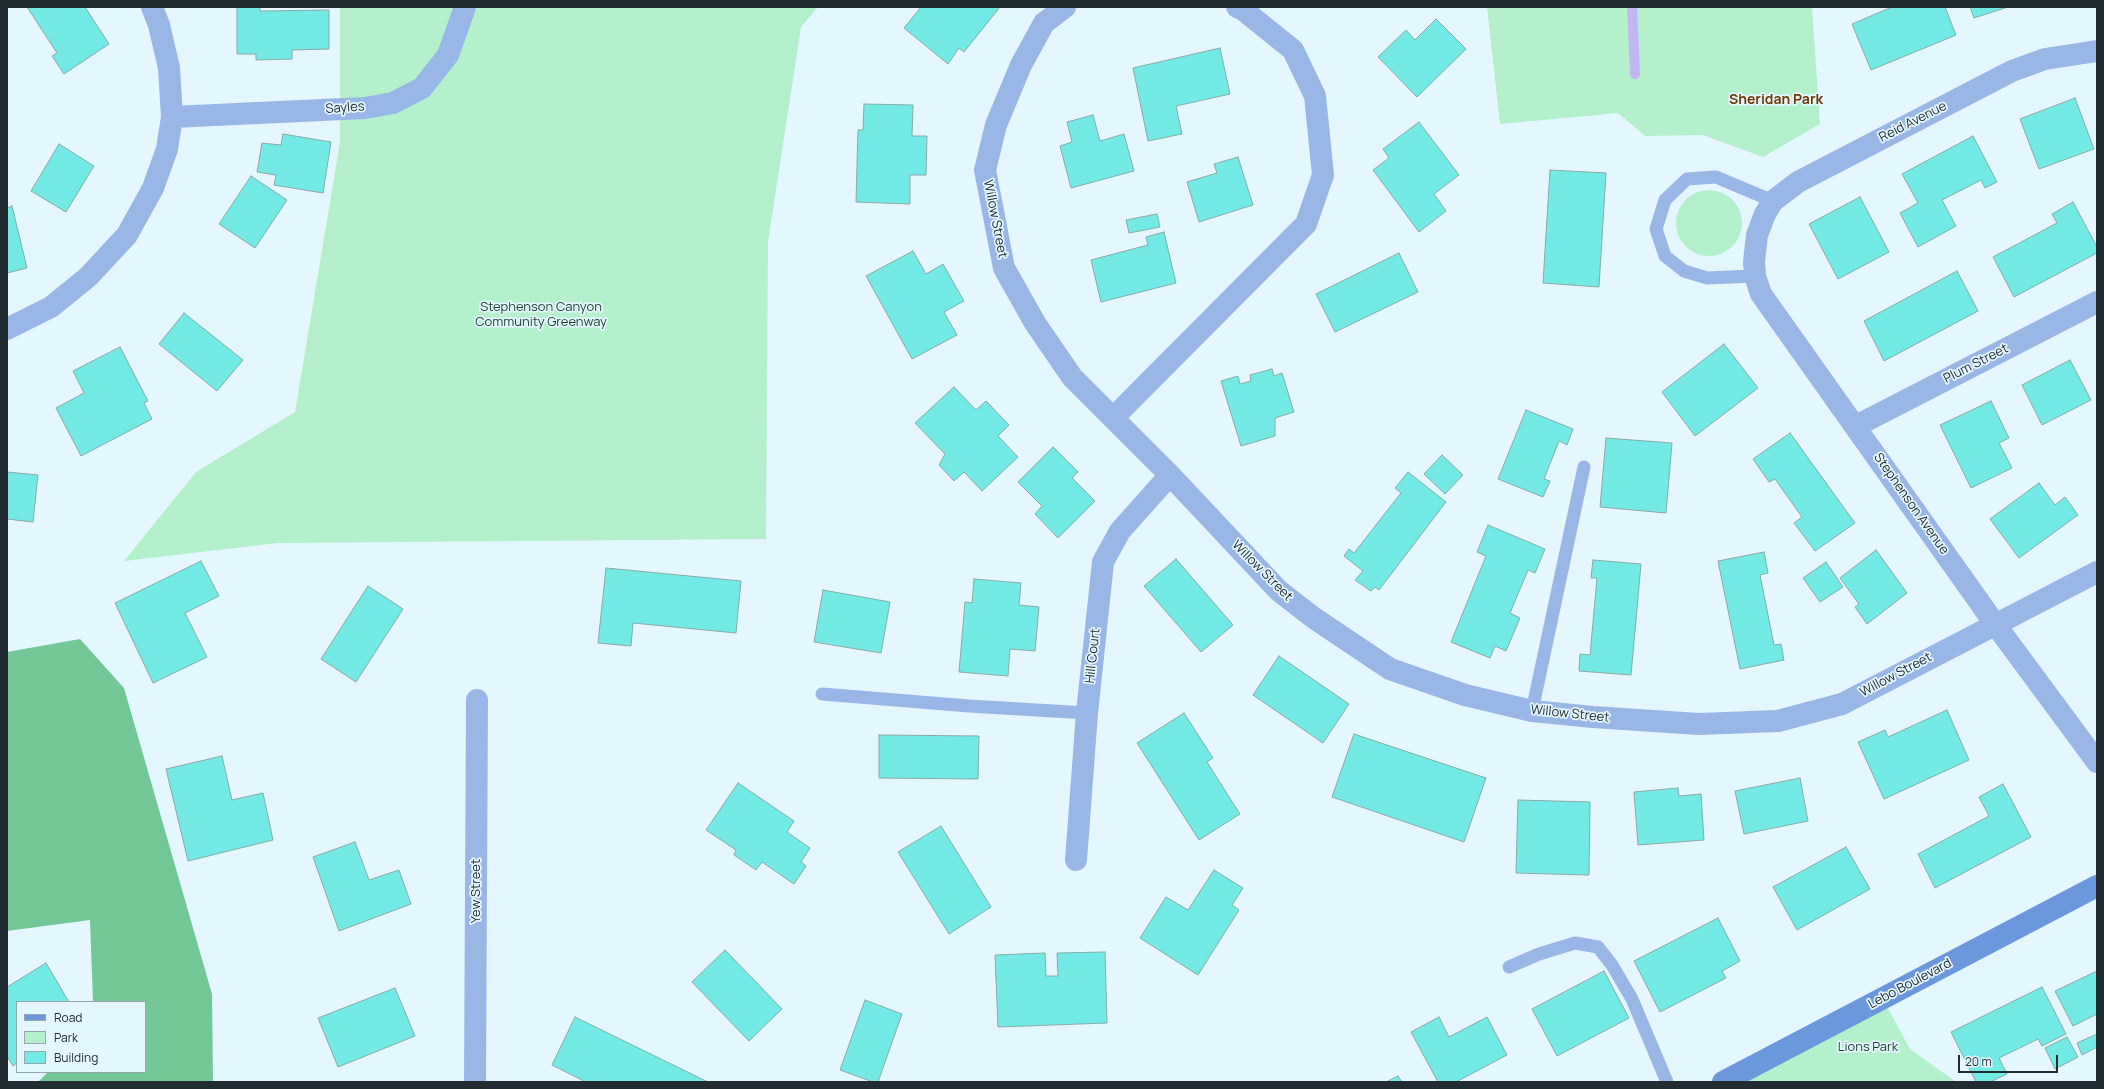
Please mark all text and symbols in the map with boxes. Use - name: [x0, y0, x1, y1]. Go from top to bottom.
- district label: Sheridan Park: [1729, 92, 1823, 108]
- street label: Reid Avenue: [1877, 98, 1949, 146]
- street label: Sayles: [325, 99, 365, 117]
- street label: Willow Street: [980, 179, 1010, 259]
- park label: Stephenson Canyon Community Greenway: [475, 299, 607, 330]
- street label: Plum Street: [1941, 341, 2011, 387]
- street label: Stephenson Avenue: [1870, 450, 1952, 558]
- street label: Willow Street: [1228, 537, 1296, 605]
- street label: Hill Court: [1082, 628, 1104, 684]
- street label: Willow Street: [1857, 650, 1935, 700]
- street label: Willow Street: [1530, 702, 1610, 726]
- street label: Yew Street: [468, 859, 484, 923]
- street label: Lebo Boulevard: [1866, 956, 1954, 1012]
- legend: [16, 1001, 146, 1073]
- text: Road: [54, 1009, 82, 1026]
- text: Park: [54, 1029, 78, 1046]
- park label: Lions Park: [1838, 1039, 1898, 1055]
- scale bar: [1960, 1047, 2060, 1073]
- text: Building: [54, 1049, 98, 1066]
- text: 20 m: [1965, 1053, 1992, 1070]

